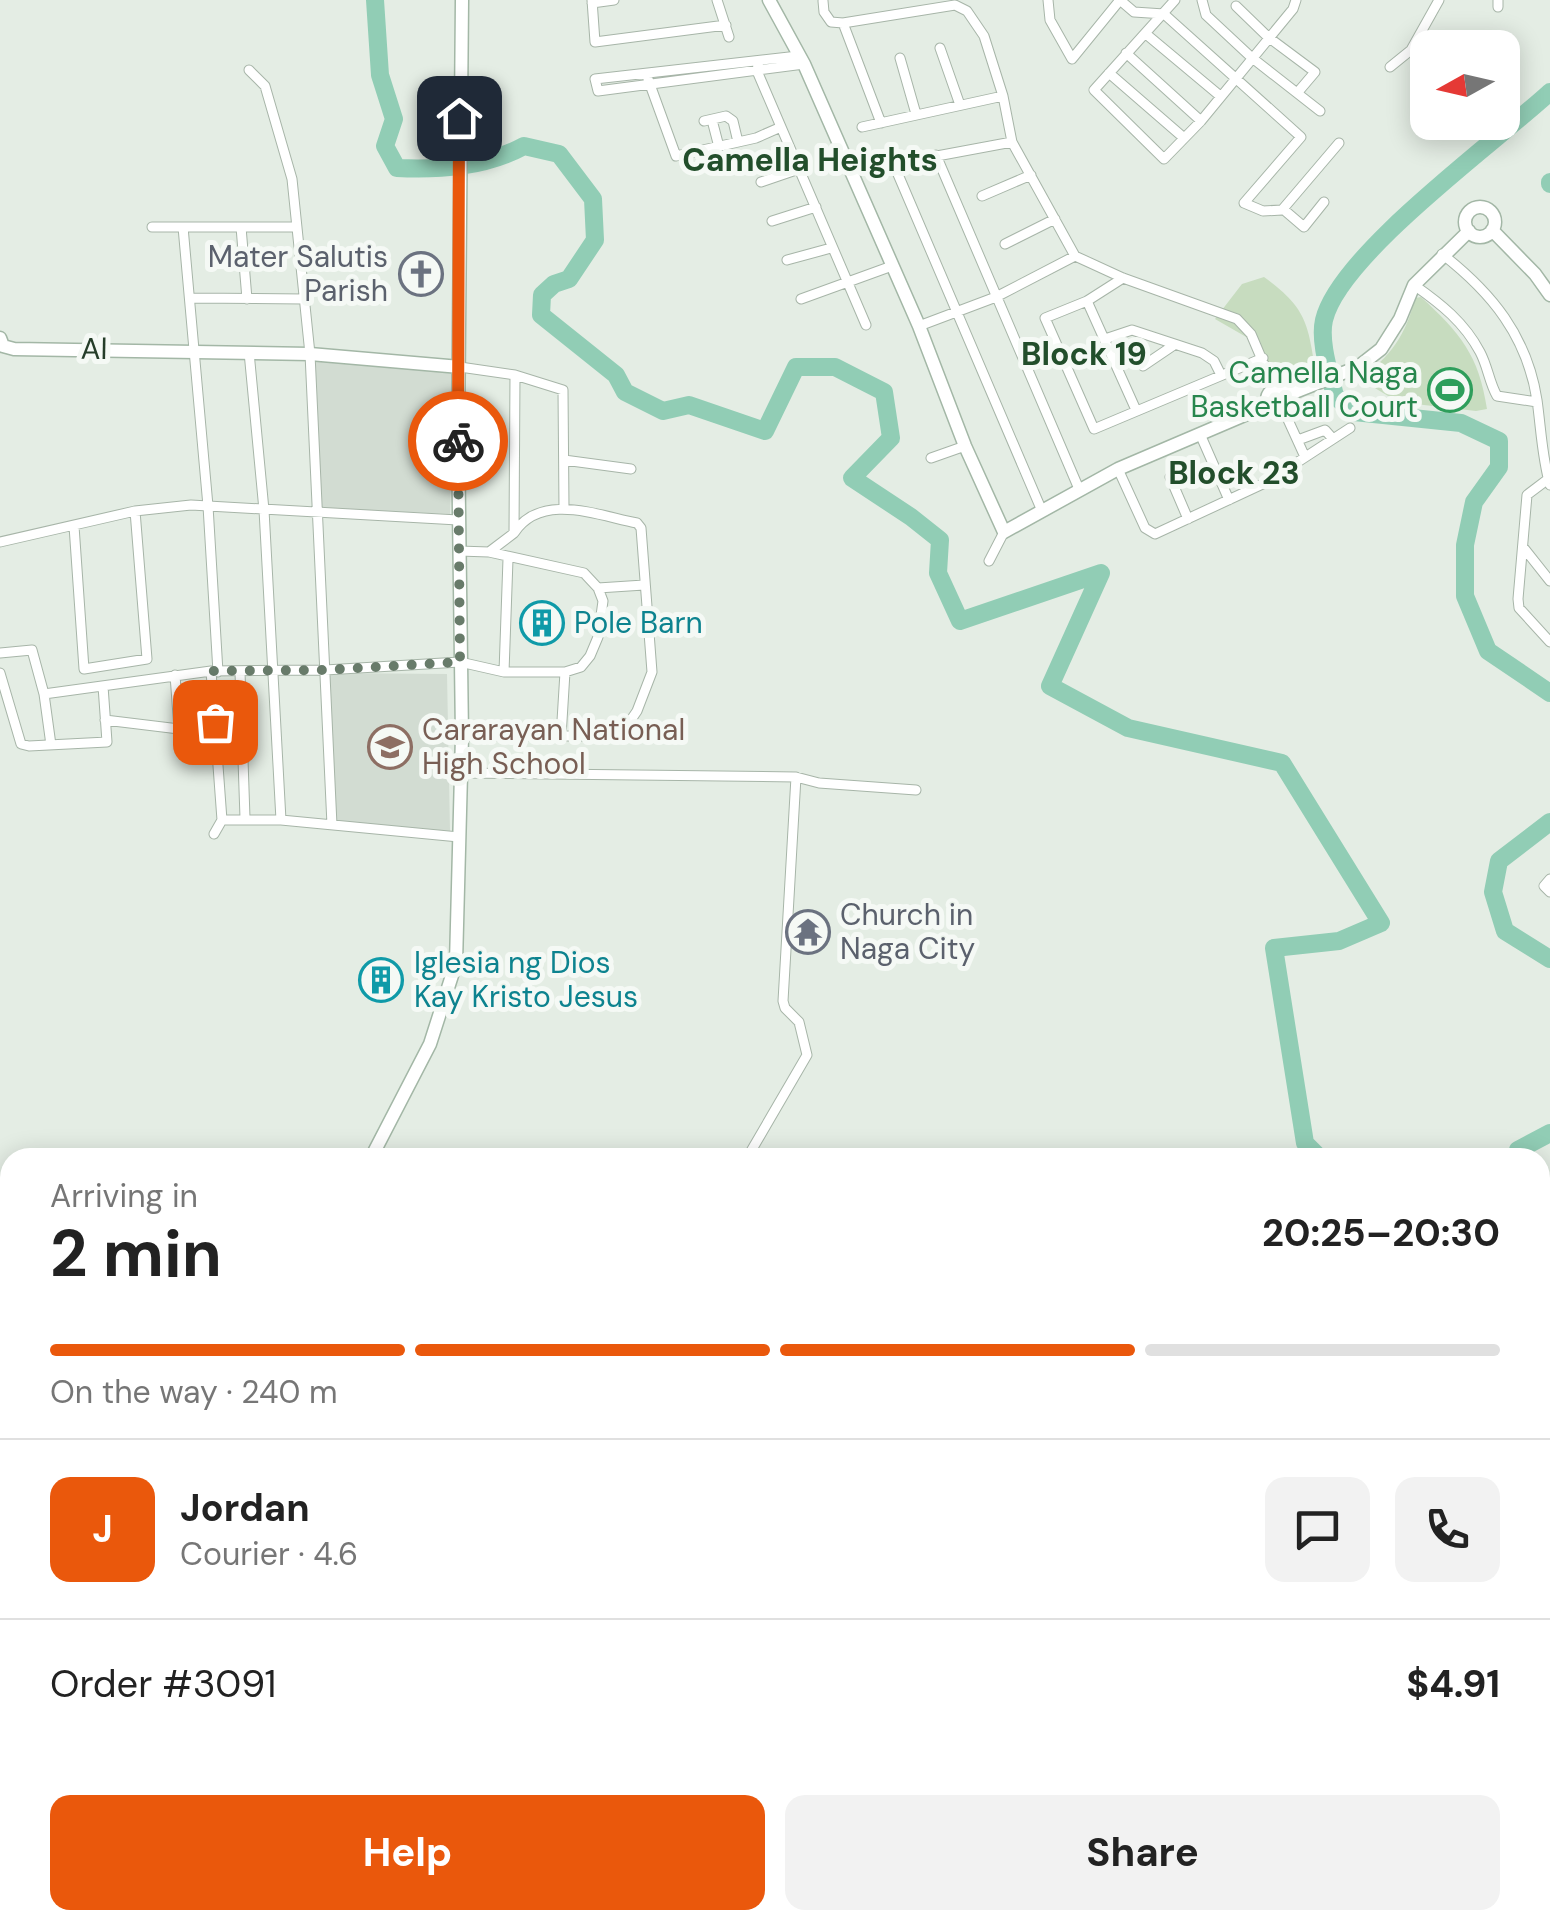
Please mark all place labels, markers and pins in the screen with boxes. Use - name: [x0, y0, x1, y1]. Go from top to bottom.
- pin: [417, 76, 502, 161]
- place label: Mater Salutis Parish: [208, 237, 388, 310]
- church icon: Mater Salutis Parish: [398, 251, 444, 297]
- place label: Camella Naga Basketball Court: [1190, 353, 1418, 426]
- sports icon: Camella Naga Basketball Court: [1427, 367, 1473, 413]
- building icon: Pole Barn: [519, 600, 565, 646]
- place label: Pole Barn: [574, 603, 703, 642]
- pin: [173, 680, 258, 765]
- place label: Cararayan National High School: [422, 710, 685, 783]
- school or university icon: Cararayan National High School: [367, 724, 413, 770]
- place label: Church in Naga City: [840, 895, 976, 968]
- temple icon: Church in Naga City: [785, 909, 831, 955]
- place label: Iglesia ng Dios Kay Kristo Jesus: [414, 943, 638, 1016]
- building icon: Iglesia ng Dios Kay Kristo Jesus: [358, 957, 404, 1003]

